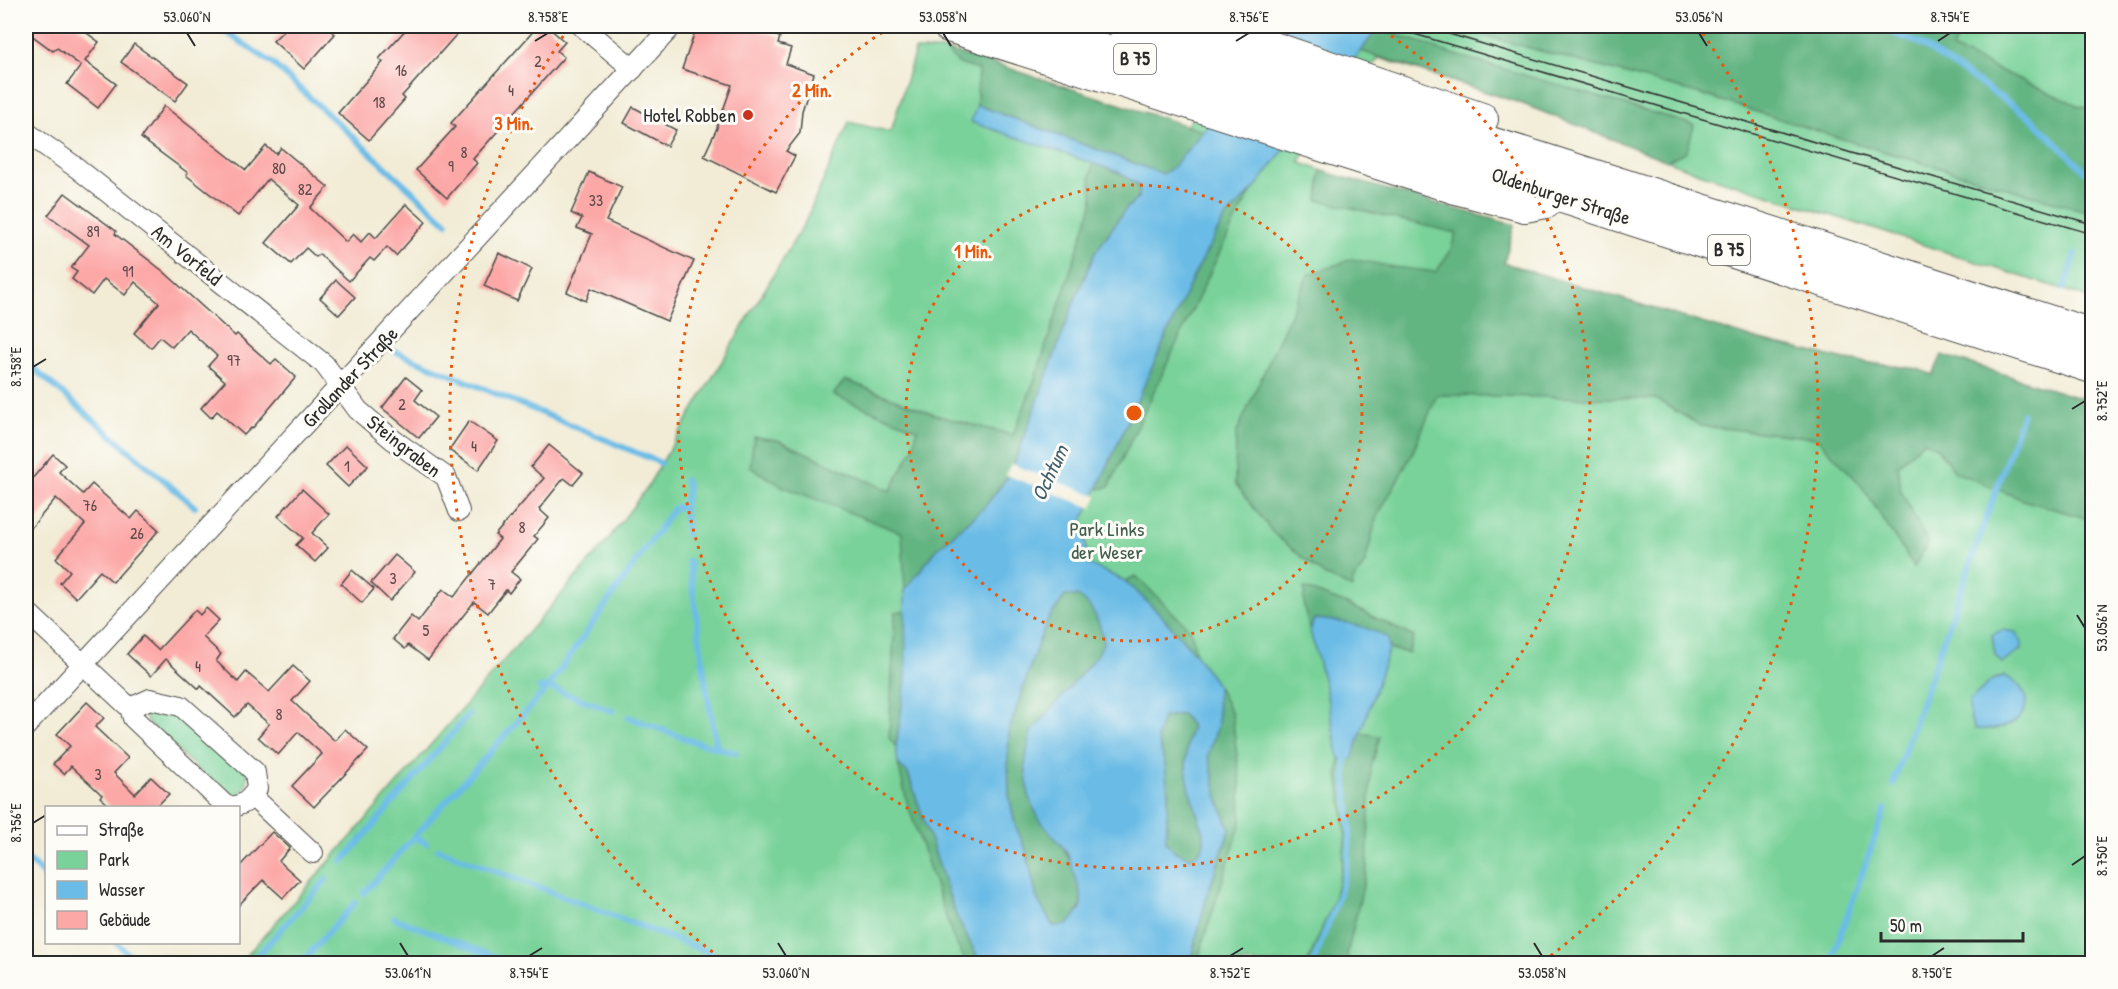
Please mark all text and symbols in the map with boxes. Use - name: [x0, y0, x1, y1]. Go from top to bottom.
- text: 53.060°N: [163, 6, 211, 27]
- text: 8.758°E: [528, 6, 568, 27]
- text: 53.058°N: [919, 6, 967, 27]
- text: 8.756°E: [1229, 6, 1269, 27]
- text: 53.056°N: [1676, 6, 1722, 27]
- text: 8.754°E: [1930, 6, 1970, 27]
- road number: B 75: [1114, 44, 1156, 74]
- house number: 2: [534, 50, 542, 72]
- house number: 16: [395, 59, 407, 81]
- text: 2 Min.: [792, 78, 832, 103]
- house number: 4: [508, 79, 514, 101]
- house number: 18: [373, 91, 385, 113]
- place label: Hotel Robben: [643, 101, 736, 128]
- marker: Hotel Robben: [741, 108, 755, 122]
- text: 3 Min.: [495, 111, 534, 136]
- house number: 8: [461, 141, 468, 163]
- house number: 9: [448, 155, 454, 177]
- house number: 80: [272, 157, 286, 179]
- street label: Oldenburger Straße: [1488, 160, 1634, 231]
- house number: 82: [298, 178, 313, 200]
- house number: 33: [589, 189, 603, 211]
- street label: Am Vorfeld: [146, 218, 228, 291]
- house number: 89: [87, 220, 100, 242]
- road number: B 75: [1708, 235, 1750, 265]
- text: 1 Min.: [954, 239, 992, 264]
- house number: 91: [122, 260, 134, 282]
- street label: Grollander Straße: [296, 320, 404, 433]
- text: 8.758°E: [5, 347, 26, 387]
- house number: 97: [227, 349, 241, 371]
- text: 8.752°E: [2091, 380, 2112, 421]
- house number: 2: [398, 393, 406, 415]
- centre of rings: [1124, 403, 1144, 423]
- street label: Steingraben: [362, 408, 447, 483]
- house number: 4: [471, 435, 477, 457]
- water label: Ochtum: [1024, 439, 1075, 505]
- house number: 1: [344, 455, 350, 477]
- house number: 76: [83, 494, 97, 516]
- park label: Park Links der Weser: [1069, 515, 1145, 565]
- house number: 8: [519, 516, 526, 538]
- house number: 26: [130, 522, 144, 544]
- house number: 3: [389, 567, 397, 589]
- house number: 7: [488, 573, 496, 595]
- text: 53.056°N: [2091, 605, 2112, 651]
- house number: 5: [423, 619, 430, 641]
- house number: 4: [195, 655, 201, 677]
- house number: 8: [276, 703, 283, 725]
- house number: 3: [94, 763, 102, 785]
- text: 8.756°E: [5, 803, 26, 843]
- legend: [45, 806, 240, 944]
- text: Straße: [99, 817, 144, 842]
- text: 8.750°E: [2091, 835, 2112, 876]
- text: Park: [99, 847, 130, 872]
- text: Wasser: [99, 877, 145, 902]
- scale bar: [1881, 905, 2024, 943]
- text: Gebäude: [99, 907, 151, 932]
- text: 50 m: [1890, 913, 1922, 938]
- text: 53.061°N: [385, 962, 431, 983]
- text: 8.754°E: [509, 962, 549, 983]
- text: 53.060°N: [762, 962, 810, 983]
- text: 8.752°E: [1210, 962, 1251, 983]
- text: 53.058°N: [1518, 962, 1566, 983]
- text: 8.750°E: [1912, 962, 1953, 983]

